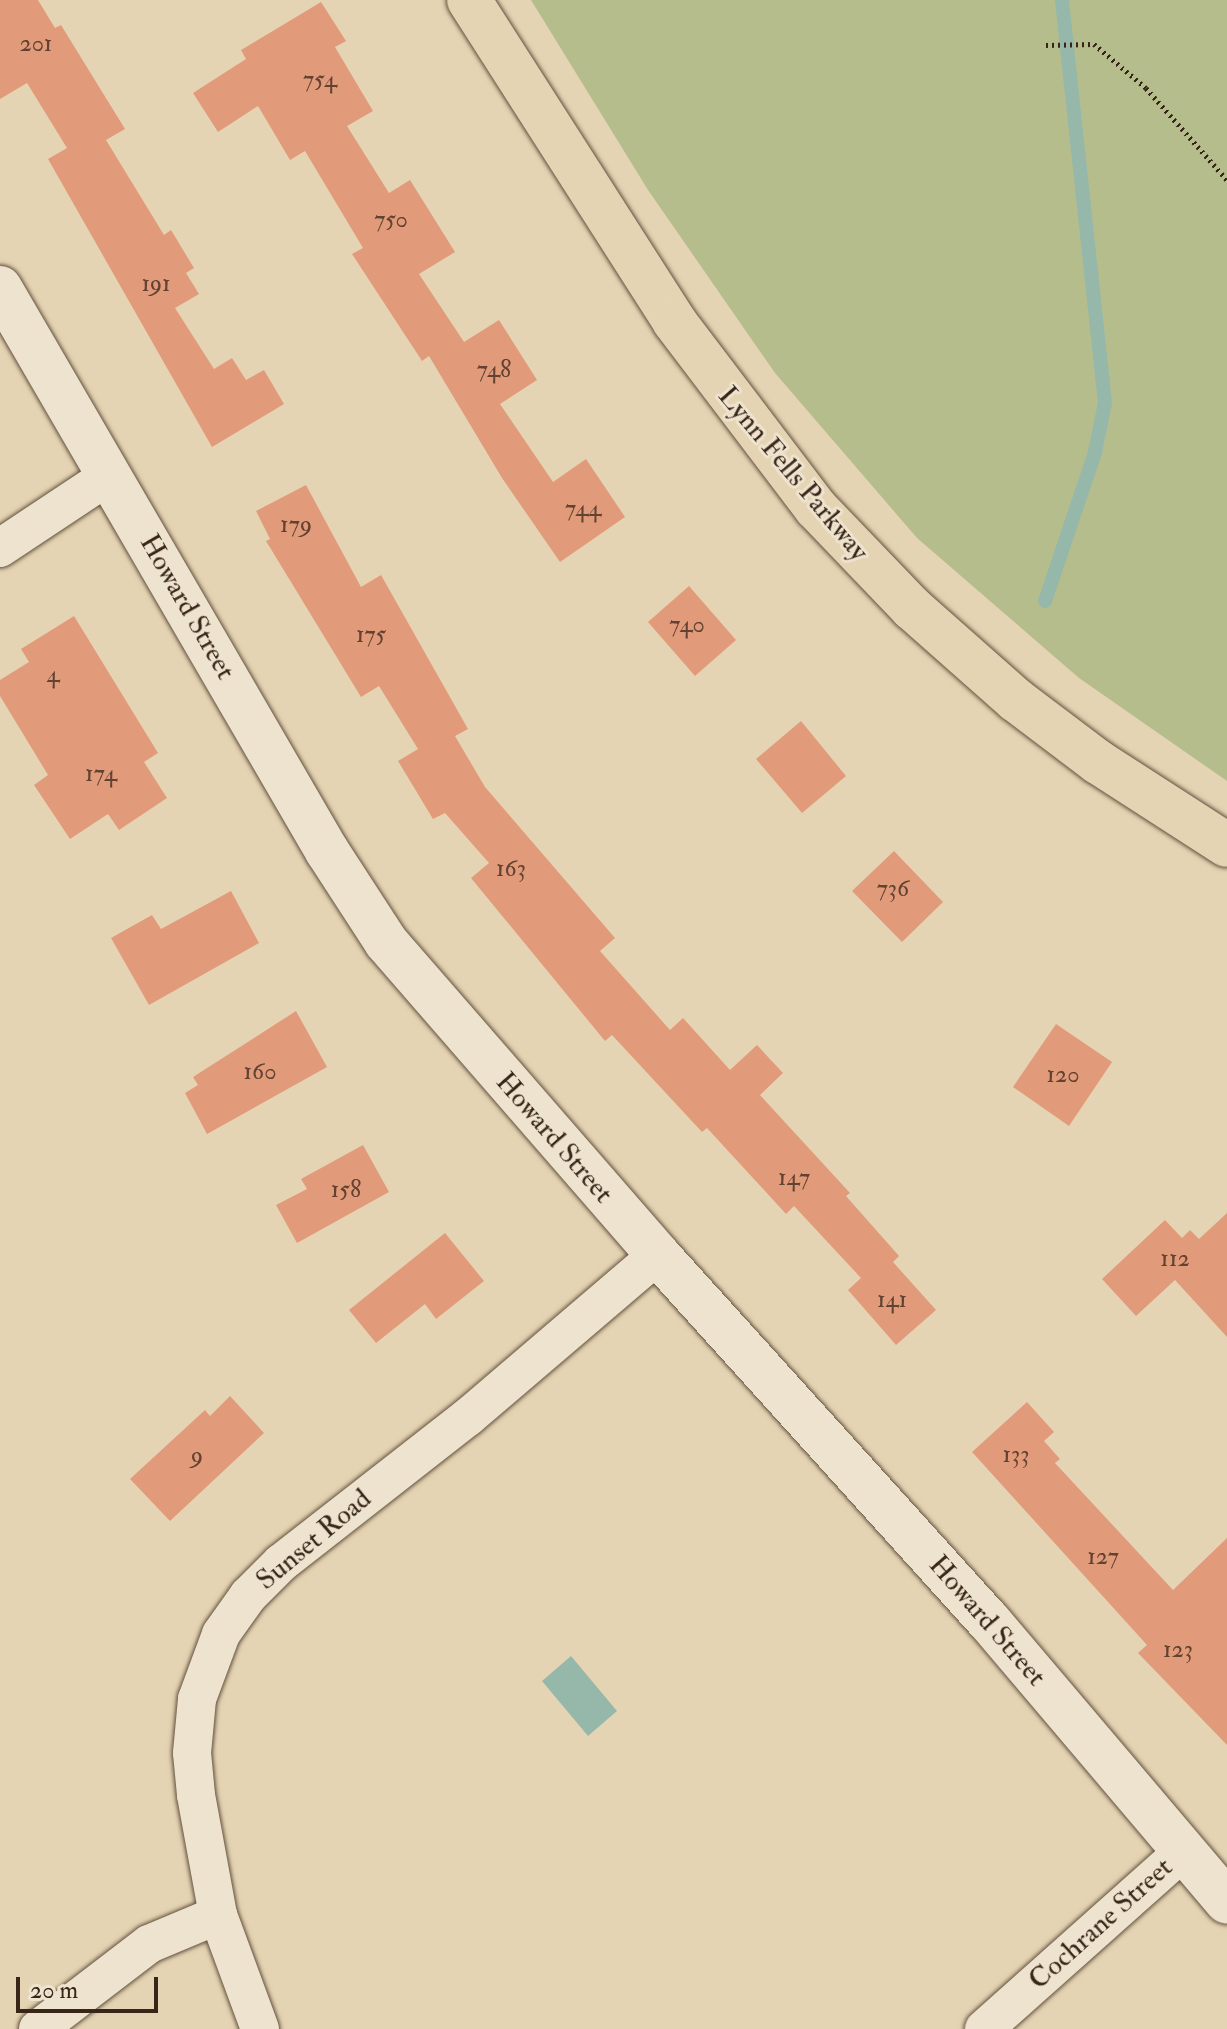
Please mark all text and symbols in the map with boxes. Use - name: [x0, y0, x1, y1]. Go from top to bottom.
- house number: 201: [20, 30, 52, 58]
- house number: 754: [303, 66, 337, 94]
- house number: 750: [374, 206, 408, 234]
- house number: 191: [141, 270, 171, 298]
- house number: 748: [477, 356, 511, 384]
- street label: Lynn Fells Parkway: [710, 380, 876, 568]
- house number: 744: [565, 495, 601, 523]
- house number: 179: [280, 511, 312, 539]
- street label: Howard Street: [132, 528, 242, 686]
- house number: 740: [669, 611, 705, 639]
- house number: 175: [356, 621, 386, 649]
- house number: 4: [47, 661, 59, 689]
- house number: 174: [85, 760, 117, 788]
- house number: 163: [496, 855, 526, 883]
- house number: 736: [877, 875, 909, 903]
- house number: 160: [244, 1058, 276, 1086]
- house number: 120: [1046, 1061, 1080, 1089]
- street label: Howard Street: [488, 1066, 620, 1210]
- house number: 147: [778, 1164, 810, 1192]
- house number: 158: [331, 1176, 361, 1204]
- house number: 112: [1160, 1245, 1190, 1273]
- house number: 141: [877, 1286, 907, 1314]
- house number: 133: [1003, 1441, 1029, 1469]
- house number: 9: [191, 1442, 203, 1470]
- street label: Sunset Road: [250, 1482, 378, 1598]
- house number: 127: [1087, 1543, 1119, 1571]
- street label: Howard Street: [921, 1549, 1053, 1693]
- house number: 123: [1163, 1636, 1193, 1664]
- street label: Cochrane Street: [1022, 1851, 1180, 1997]
- scale bar: [20, 1961, 162, 2011]
- text: 20 m: [30, 1975, 78, 2006]

